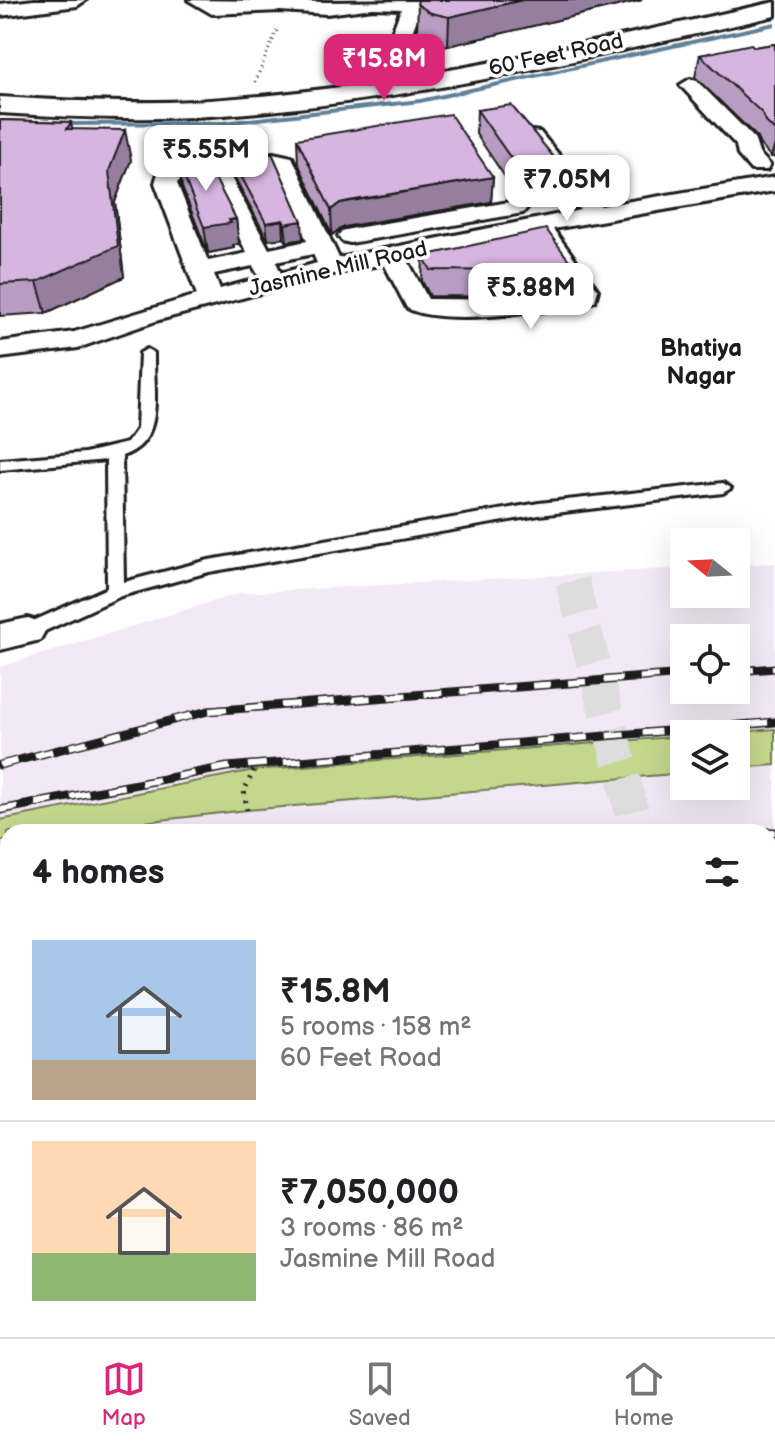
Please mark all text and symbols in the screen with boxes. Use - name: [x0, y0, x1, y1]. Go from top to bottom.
- street label: 60 Feet Road: [486, 28, 626, 82]
- pin: ₹15.8M: [319, 34, 449, 102]
- text: ₹15.8M: [342, 44, 426, 75]
- pin: ₹5.55M: [141, 125, 271, 193]
- text: ₹5.55M: [162, 135, 250, 166]
- pin: ₹7.05M: [502, 155, 632, 223]
- text: ₹7.05M: [523, 165, 611, 196]
- street label: Jasmine Mill Road: [246, 235, 430, 303]
- pin: ₹5.88M: [466, 263, 596, 331]
- text: ₹5.88M: [486, 273, 576, 304]
- district label: Bhatiya Nagar: [660, 334, 742, 391]
- north arrow: [670, 528, 750, 608]
- map controls: [670, 528, 750, 800]
- button: locate: [670, 624, 750, 704]
- button: layers: [670, 720, 750, 800]
- icon: filters: [700, 850, 744, 894]
- text: 4 homes: [32, 852, 164, 893]
- text: ₹15.8M: [280, 971, 391, 1012]
- icon: home: [96, 972, 192, 1068]
- text: 5 rooms · 158 m²: [280, 1012, 472, 1043]
- text: 60 Feet Road: [280, 1043, 442, 1074]
- text: ₹7,050,000: [280, 1172, 459, 1213]
- icon: home: [96, 1173, 192, 1269]
- text: 3 rooms · 86 m²: [280, 1213, 464, 1244]
- text: Jasmine Mill Road: [280, 1244, 495, 1275]
- tab: Map: [102, 1357, 146, 1432]
- tab: Saved: [349, 1357, 411, 1432]
- tab: Home: [614, 1357, 673, 1432]

